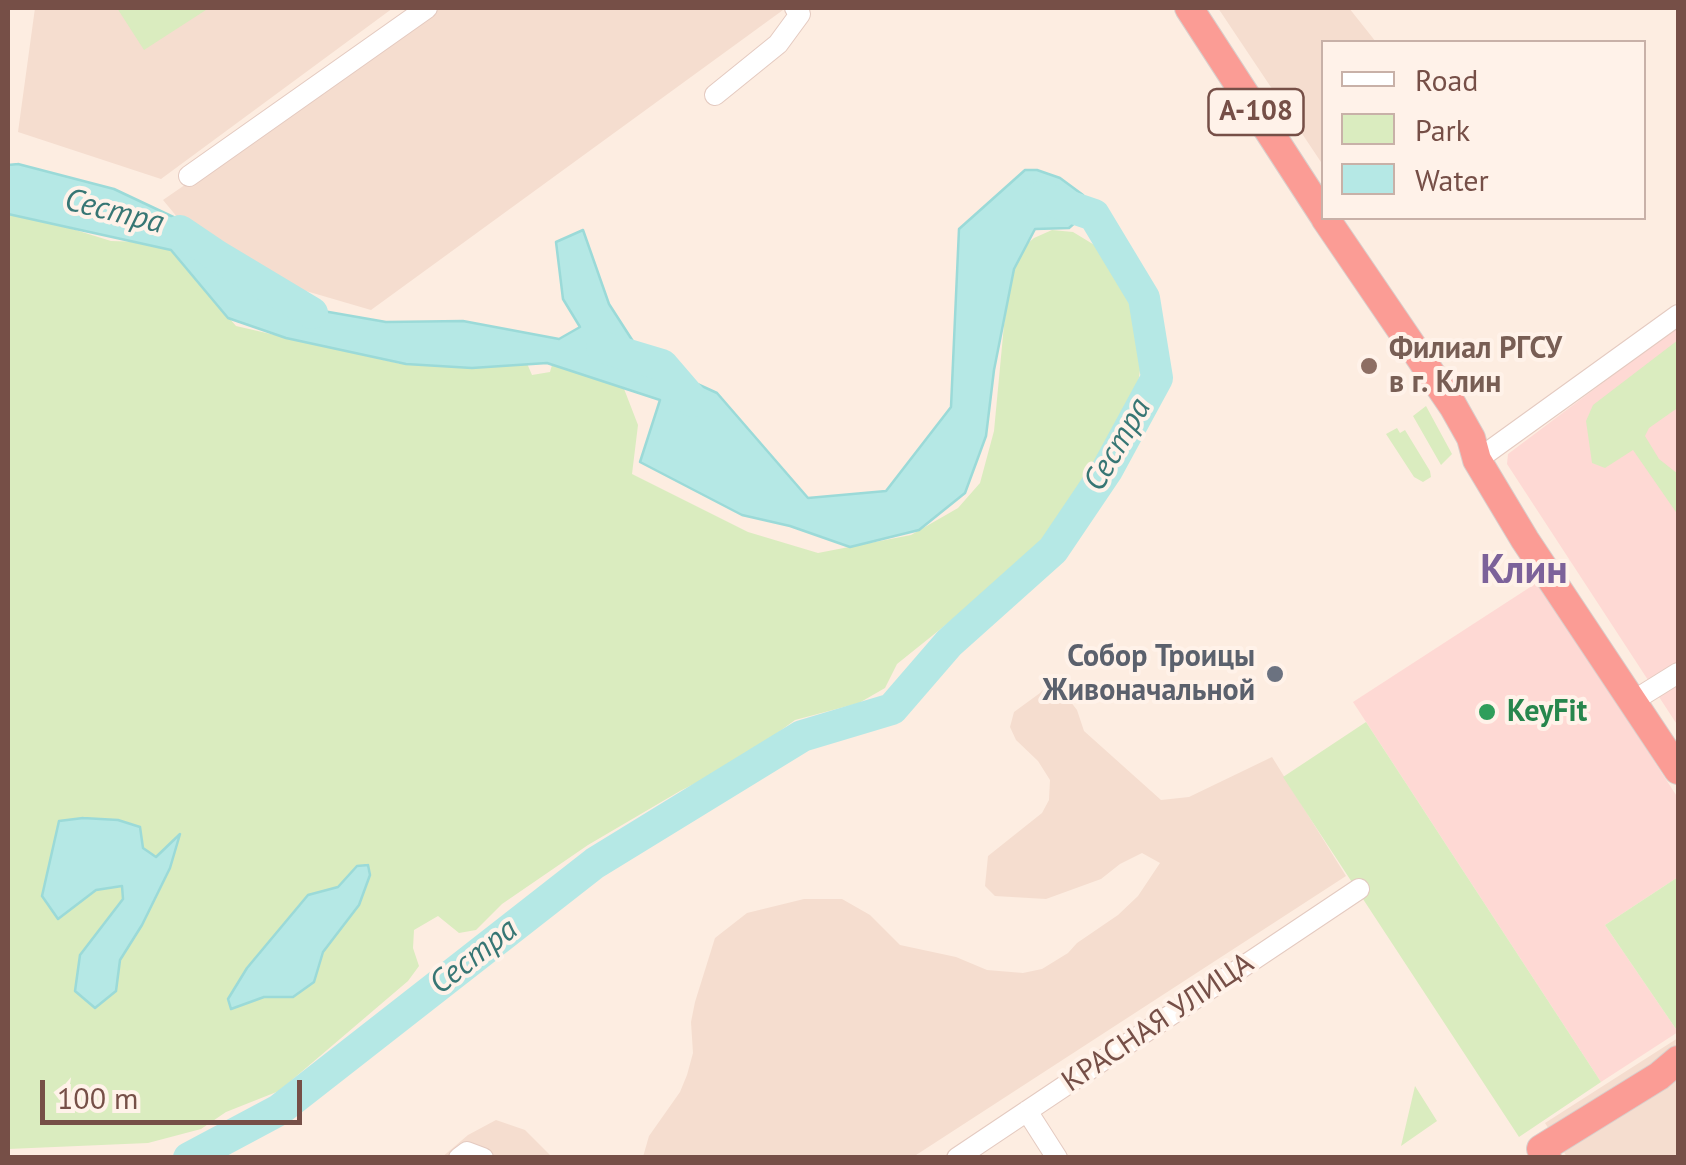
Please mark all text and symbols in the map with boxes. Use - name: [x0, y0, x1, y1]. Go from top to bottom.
- legend: [1321, 40, 1646, 220]
- text: Road: [1415, 60, 1479, 99]
- road number: А-108: [1208, 89, 1304, 135]
- text: Park: [1415, 110, 1470, 149]
- text: Water: [1415, 160, 1489, 199]
- water label: Сестра: [60, 181, 168, 243]
- place label: Филиал РГСУ в г. Клин: [1389, 331, 1562, 402]
- marker: Филиал РГСУ в г. Клин: [1358, 355, 1380, 377]
- water label: Сестра: [1076, 392, 1160, 498]
- district label: Клин: [1480, 548, 1568, 596]
- place label: Собор Троицы Живоначальной: [1042, 639, 1255, 710]
- marker: Собор Троицы Живоначальной: [1264, 663, 1286, 685]
- place label: KeyFit: [1507, 694, 1587, 730]
- marker: KeyFit: [1476, 701, 1498, 723]
- water label: Сестра: [423, 911, 525, 1003]
- street label: КРАСНАЯ УЛИЦА: [1056, 946, 1260, 1100]
- scale bar: [45, 1060, 308, 1122]
- text: 100 m: [57, 1078, 138, 1117]

